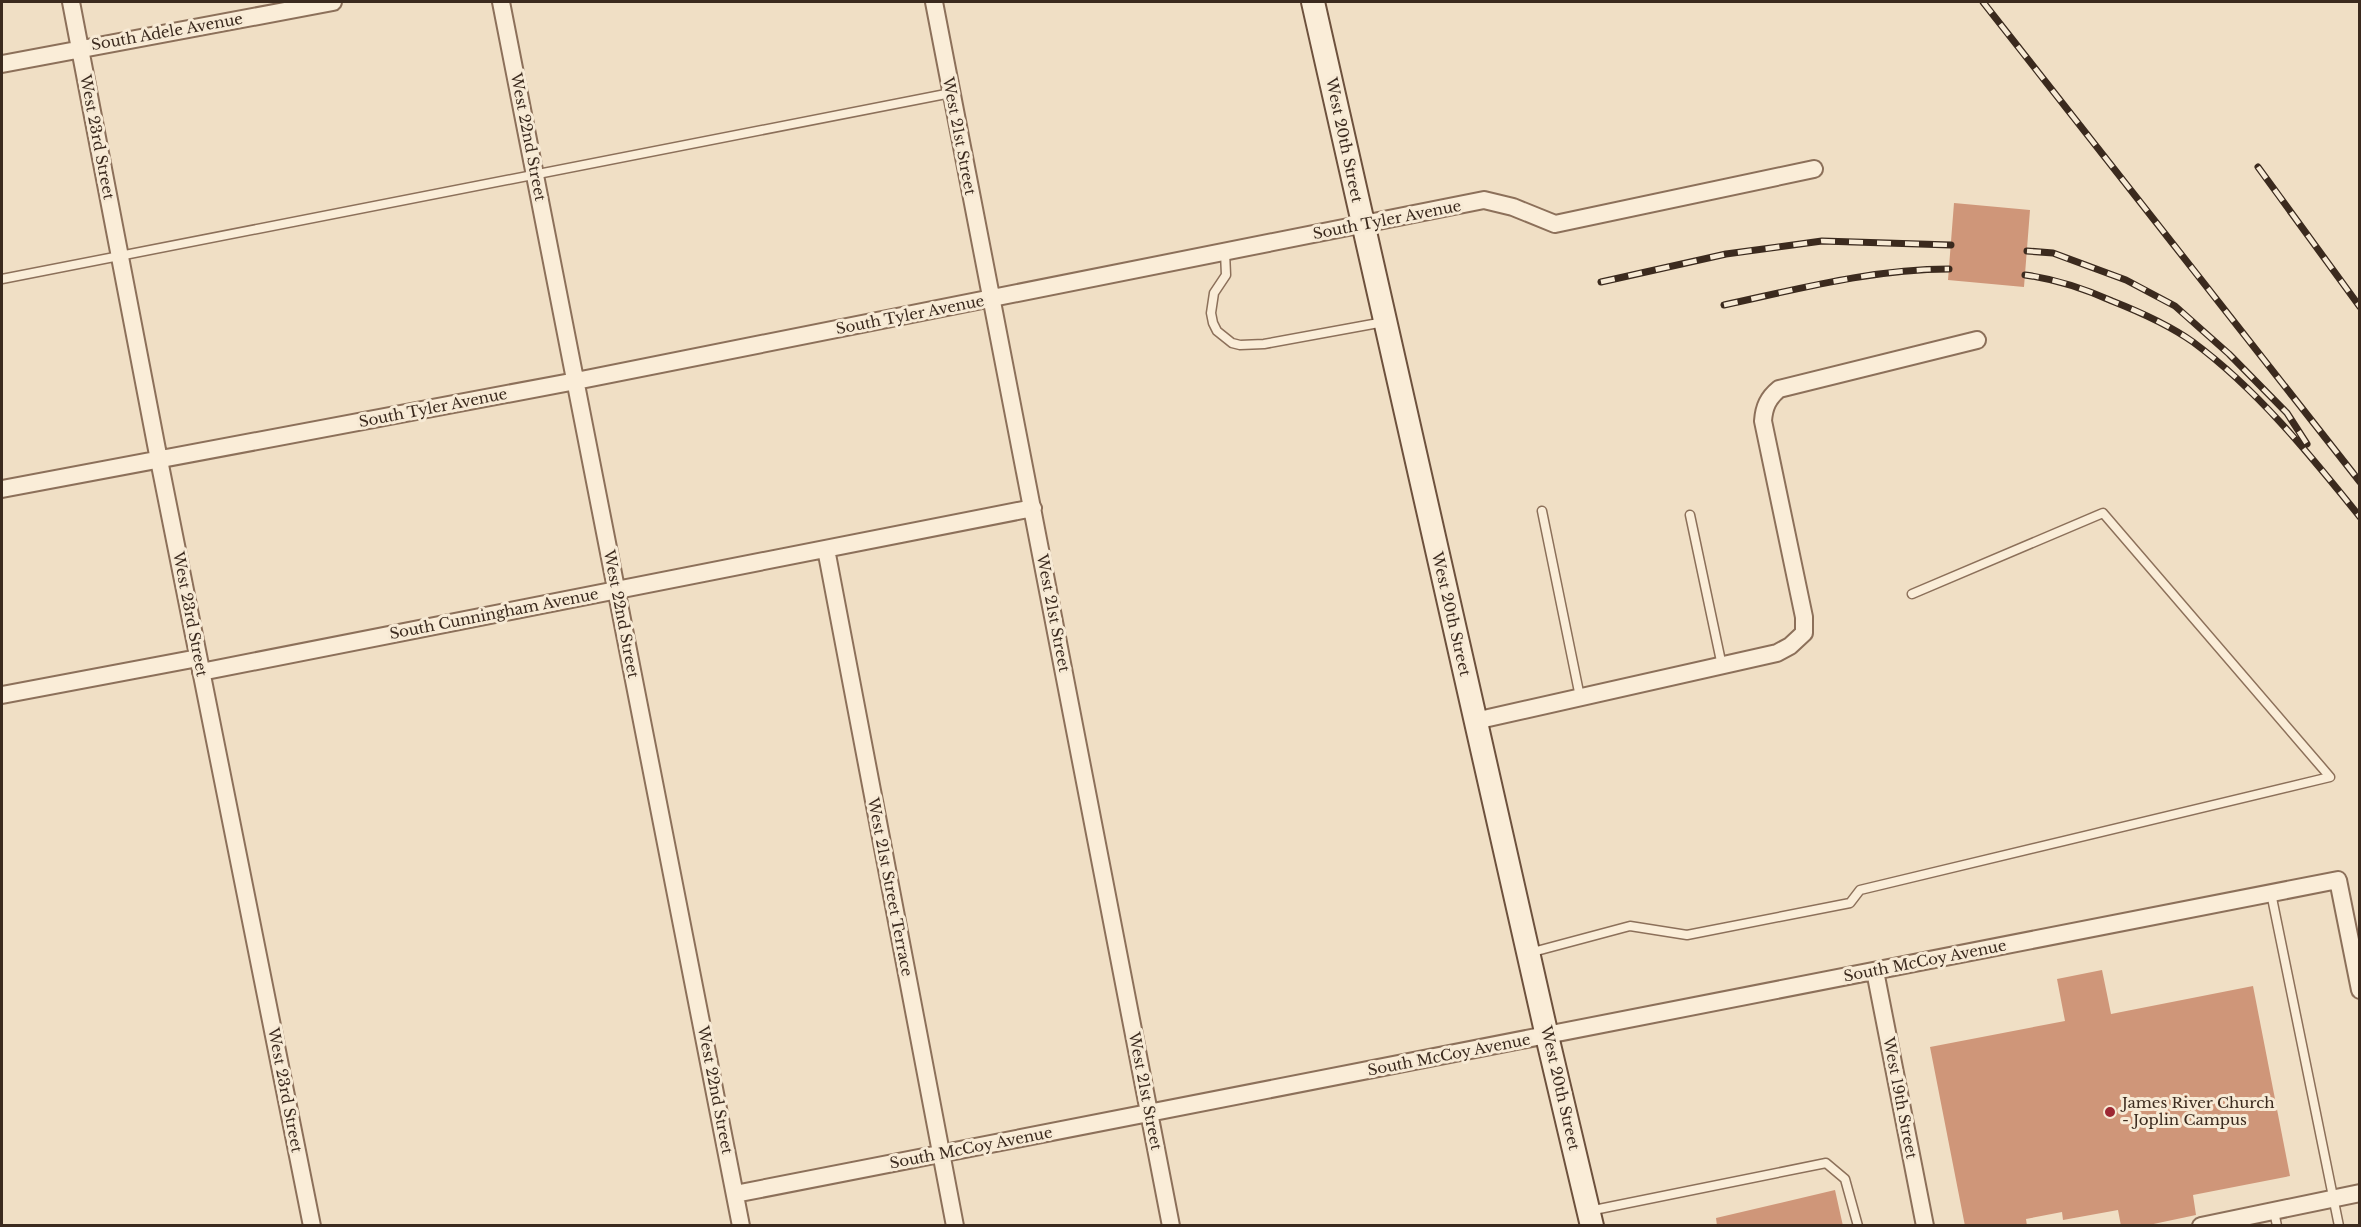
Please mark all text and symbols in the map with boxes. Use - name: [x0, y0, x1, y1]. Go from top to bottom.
- street label: South Adele Avenue: [90, 9, 244, 54]
- street label: West 22nd Street: [507, 70, 550, 203]
- street label: West 23rd Street: [76, 72, 119, 201]
- street label: West 21st Street: [939, 74, 980, 197]
- street label: West 20th Street: [1322, 75, 1367, 204]
- street label: South Tyler Avenue: [1311, 196, 1463, 243]
- street label: South Tyler Avenue: [834, 291, 986, 338]
- street label: South Tyler Avenue: [357, 384, 509, 431]
- street label: West 22nd Street: [600, 547, 643, 680]
- street label: West 23rd Street: [169, 549, 212, 678]
- street label: West 20th Street: [1428, 549, 1475, 678]
- street label: West 21st Street: [1033, 551, 1074, 674]
- street label: South Cunningham Avenue: [388, 584, 600, 643]
- street label: West 21st Street Terrace: [864, 795, 917, 978]
- street label: South McCoy Avenue: [1842, 935, 2008, 986]
- street label: West 22nd Street: [694, 1023, 737, 1156]
- street label: West 20th Street: [1537, 1023, 1584, 1152]
- street label: West 23rd Street: [264, 1025, 307, 1154]
- street label: West 21st Street: [1125, 1029, 1166, 1152]
- street label: South McCoy Avenue: [1366, 1029, 1532, 1080]
- street label: West 19th Street: [1879, 1034, 1922, 1161]
- place label: James River Church - Joplin Campus: [2120, 1093, 2275, 1129]
- marker: James River Church - Joplin Campus: [2103, 1105, 2117, 1119]
- street label: South McCoy Avenue: [888, 1122, 1054, 1173]

